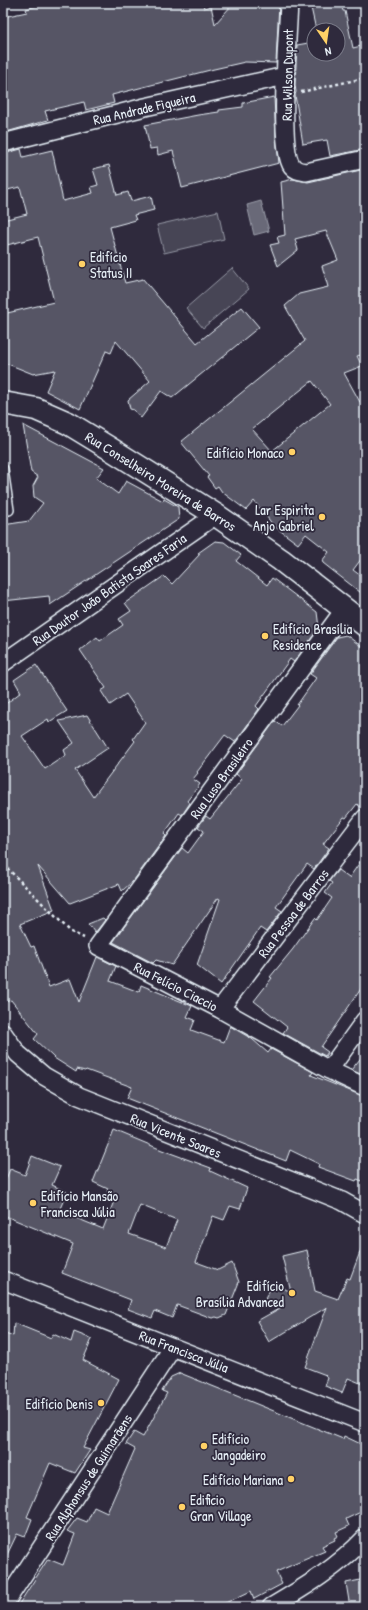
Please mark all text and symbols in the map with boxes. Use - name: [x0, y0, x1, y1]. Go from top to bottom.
- north arrow: [306, 22, 346, 62]
- street label: Rua Wilson Dupont: [277, 29, 298, 121]
- text: N: [324, 44, 333, 59]
- street label: Rua Andrade Figueira: [91, 87, 198, 130]
- place label: Edifício Status II: [90, 247, 132, 282]
- marker: Edifício Status II: [77, 259, 87, 269]
- street label: Rua Conselheiro Moreira de Barros: [82, 427, 240, 535]
- place label: Edifício Monaco: [207, 443, 284, 462]
- marker: Edifício Monaco: [287, 447, 297, 457]
- place label: Lar Espirita Anjo Gabriel: [253, 500, 315, 536]
- marker: Lar Espirita Anjo Gabriel: [317, 512, 327, 522]
- street label: Rua Doutor João Batista Soares Faria: [28, 528, 190, 650]
- place label: Edifício Brasília Residence: [273, 619, 353, 654]
- marker: Edifício Brasília Residence: [260, 631, 270, 641]
- street label: Rua Luso Brasileiro: [185, 733, 257, 822]
- street label: Rua Pessoa de Barros: [253, 865, 333, 961]
- street label: Rua Felício Ciaccio: [131, 957, 221, 1015]
- street label: Rua Vicente Soares: [128, 1108, 224, 1162]
- place label: Edifício Mansão Francisca Júlia: [40, 1186, 118, 1221]
- marker: Edifício Mansão Francisca Júlia: [28, 1198, 38, 1208]
- place label: Edifício Brasília Advanced: [196, 1276, 285, 1311]
- marker: Edifício Brasília Advanced: [287, 1288, 297, 1298]
- street label: Rua Francisca Júlia: [137, 1325, 232, 1377]
- place label: Edifício Denis: [26, 1394, 93, 1413]
- marker: Edifício Denis: [96, 1398, 106, 1408]
- street label: Rua Alphonsus de Guimarãens: [40, 1410, 137, 1545]
- place label: Edifício Jangadeiro: [212, 1429, 266, 1465]
- marker: Edifício Jangadeiro: [199, 1441, 209, 1451]
- place label: Edifício Mariana: [203, 1470, 284, 1489]
- marker: Edifício Mariana: [286, 1474, 296, 1484]
- place label: Edificio Gran Village: [190, 1490, 252, 1526]
- marker: Edificio Gran Village: [177, 1502, 187, 1512]

